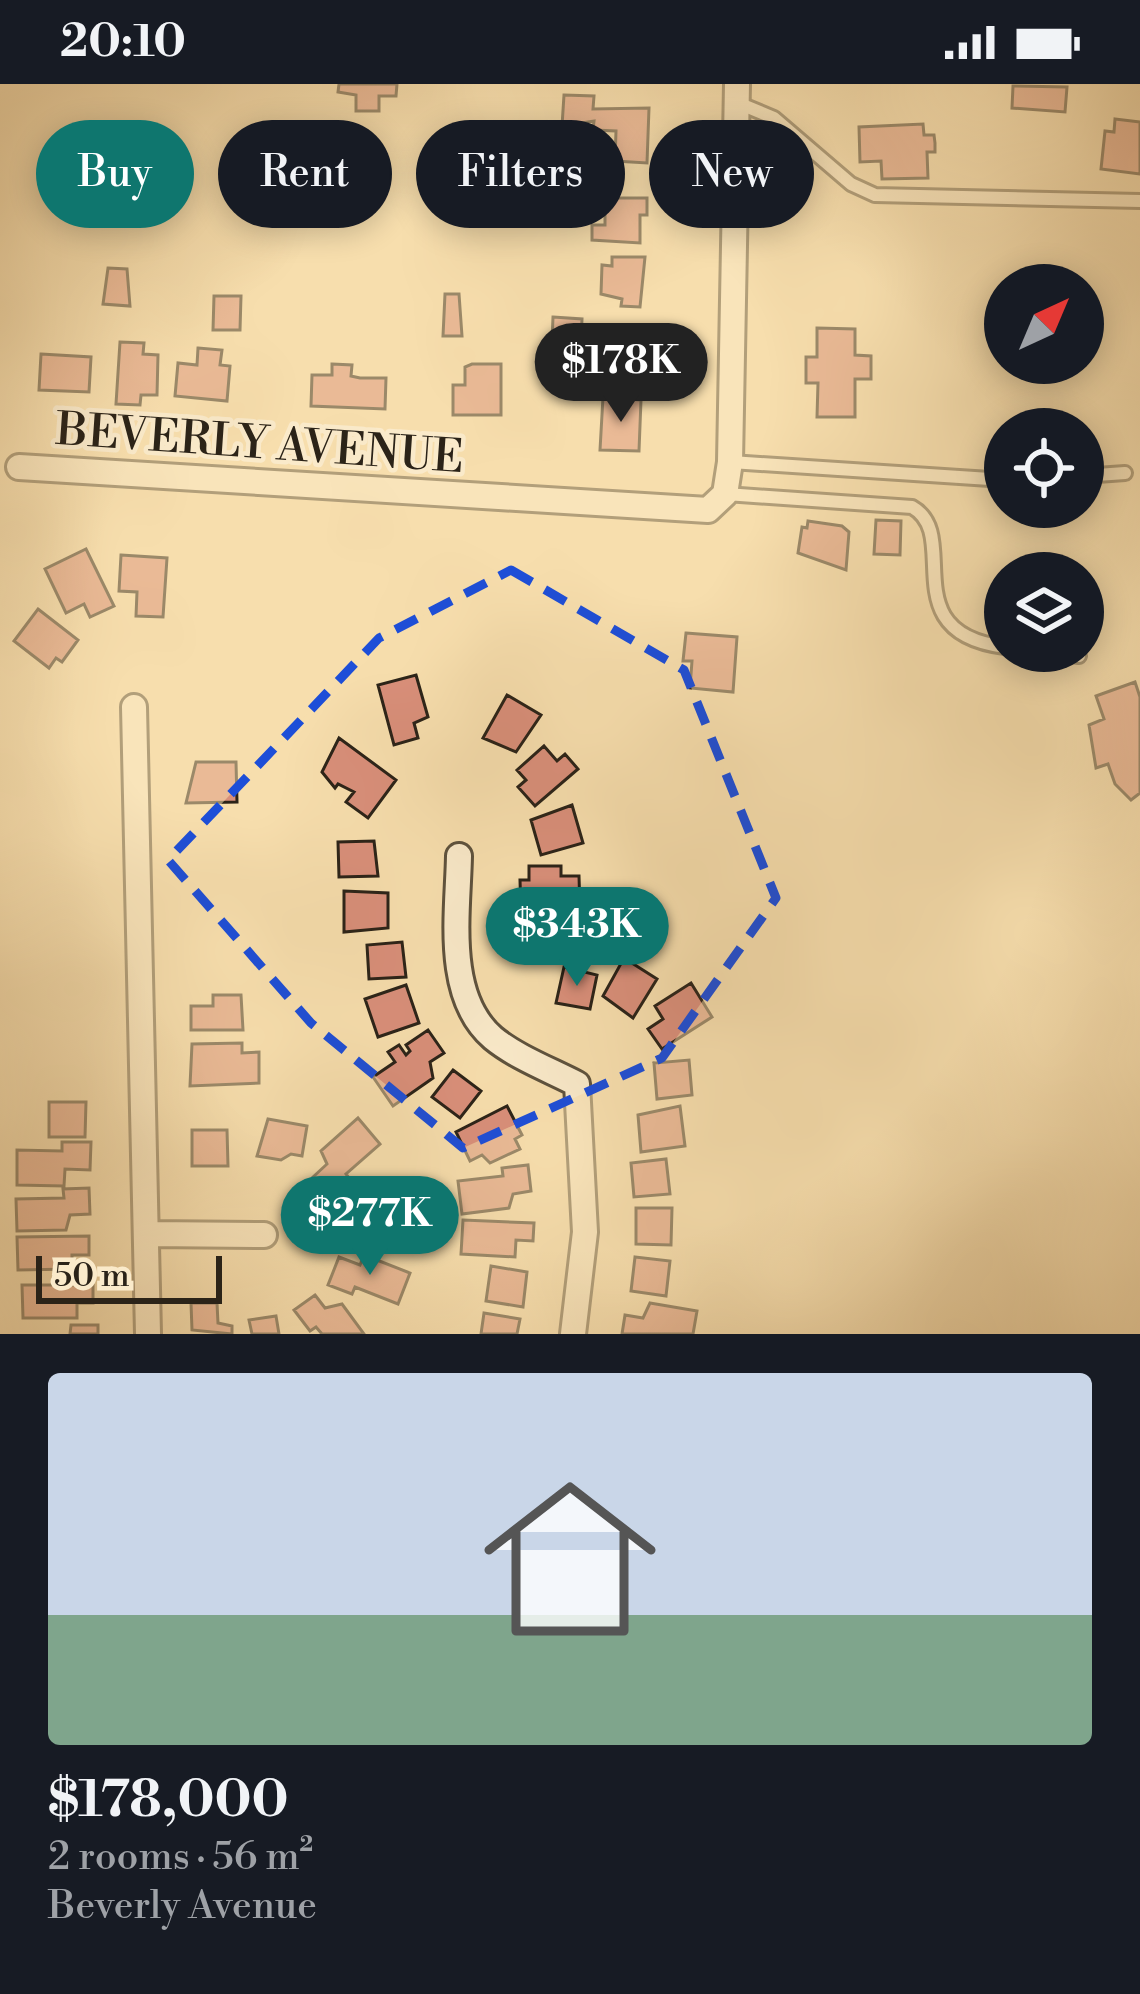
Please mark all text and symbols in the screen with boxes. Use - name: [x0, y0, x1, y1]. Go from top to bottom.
- text: 20:10: [60, 14, 186, 71]
- chip: Buy: [36, 120, 194, 228]
- chip: Rent: [218, 120, 392, 228]
- chip: Filters: [416, 120, 625, 228]
- chip: New: [649, 120, 814, 228]
- north arrow: [984, 264, 1104, 384]
- map controls: [984, 264, 1104, 672]
- pin: $178K: [537, 323, 705, 425]
- text: $178K: [562, 337, 680, 386]
- street label: BEVERLY AVENUE: [53, 402, 465, 487]
- button: locate: [984, 408, 1104, 528]
- button: layers: [984, 552, 1104, 672]
- pin: $343K: [493, 887, 661, 989]
- text: $343K: [513, 901, 641, 950]
- pin: $277K: [286, 1176, 454, 1278]
- text: $277K: [308, 1190, 432, 1239]
- scale bar: [36, 1250, 222, 1303]
- text: 50 m: [54, 1256, 130, 1297]
- icon: home: [462, 1451, 678, 1667]
- text: $178,000: [48, 1769, 289, 1833]
- text: 2 rooms · 56 m²: [48, 1833, 313, 1882]
- text: Beverly Avenue: [48, 1882, 317, 1931]

